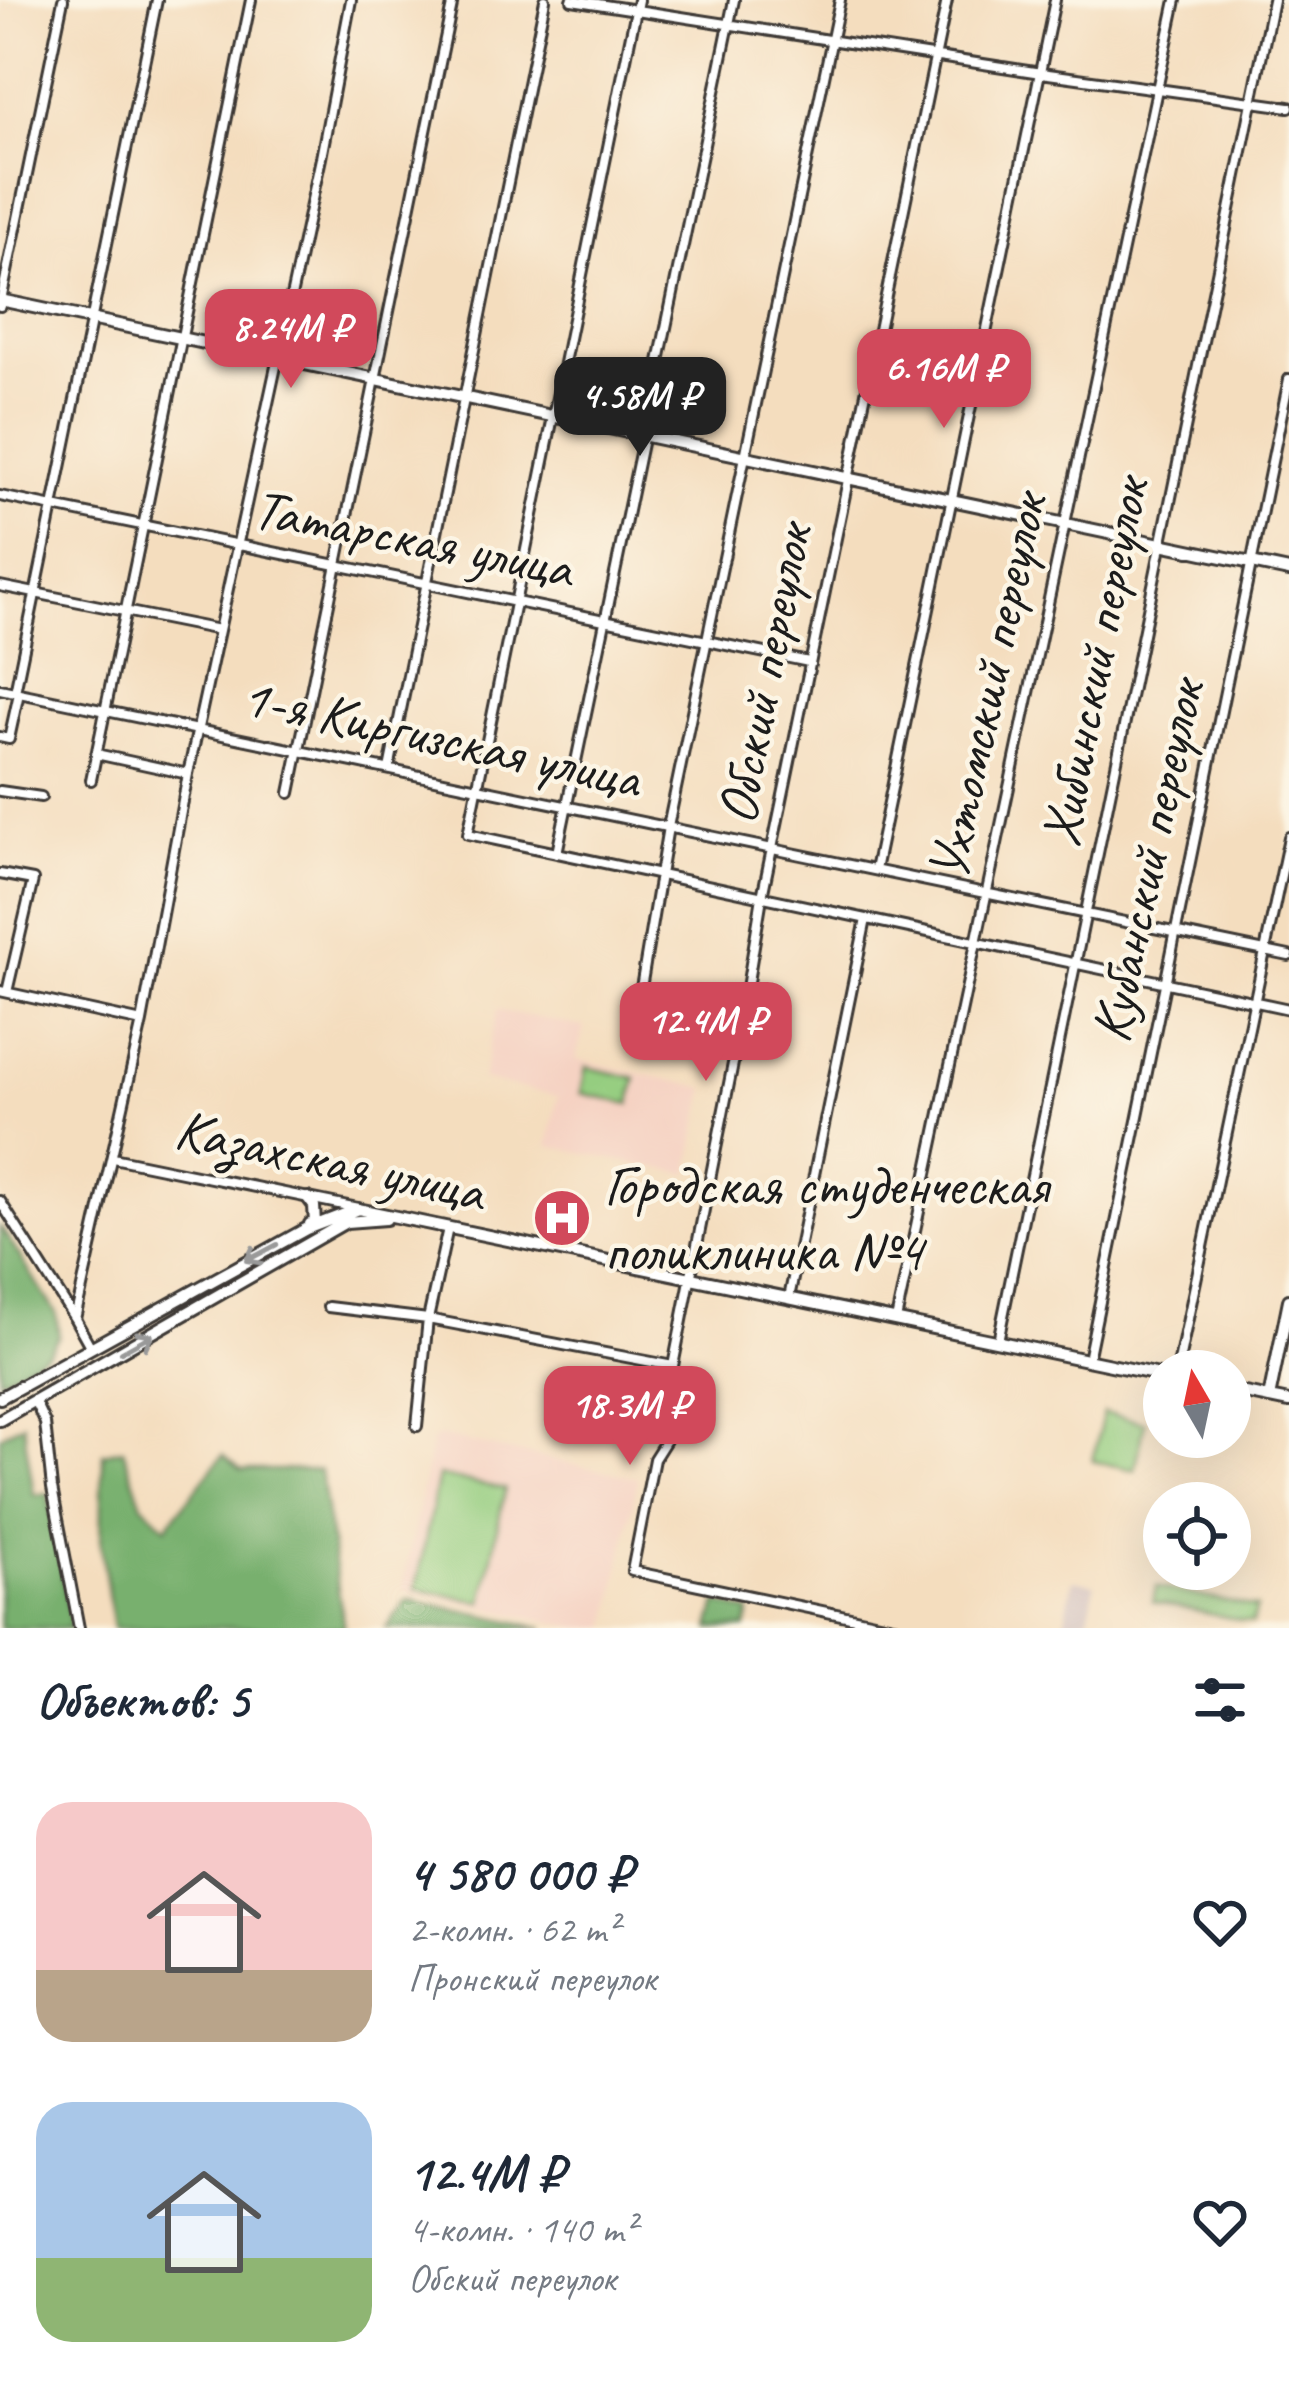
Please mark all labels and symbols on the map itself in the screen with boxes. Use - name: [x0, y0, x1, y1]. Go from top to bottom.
- pin: 8.24M ₽: [180, 289, 402, 391]
- pin: 6.16M ₽: [833, 329, 1055, 431]
- pin: 4.58M ₽: [529, 357, 751, 459]
- street label: Хибинский переулок: [1023, 467, 1166, 852]
- street label: Татарская улица: [247, 472, 583, 605]
- street label: Ухтомский переулок: [911, 482, 1064, 887]
- street label: Обский переулок: [700, 513, 829, 830]
- street label: 1-я Киргизская улица: [235, 660, 650, 815]
- street label: Кубанский переулок: [1074, 669, 1221, 1048]
- pin: 12.4M ₽: [595, 982, 817, 1084]
- street label: Казахская улица: [169, 1092, 495, 1229]
- place label: Городская студенческая поликлиника №4: [604, 1149, 1052, 1287]
- hospital icon: Городская студенческая поликлиника №4: [531, 1187, 593, 1249]
- one-way arrow: [244, 1242, 279, 1265]
- one-way arrow: [118, 1331, 153, 1355]
- north arrow: [1143, 1350, 1251, 1458]
- pin: 18.3M ₽: [519, 1366, 741, 1468]

